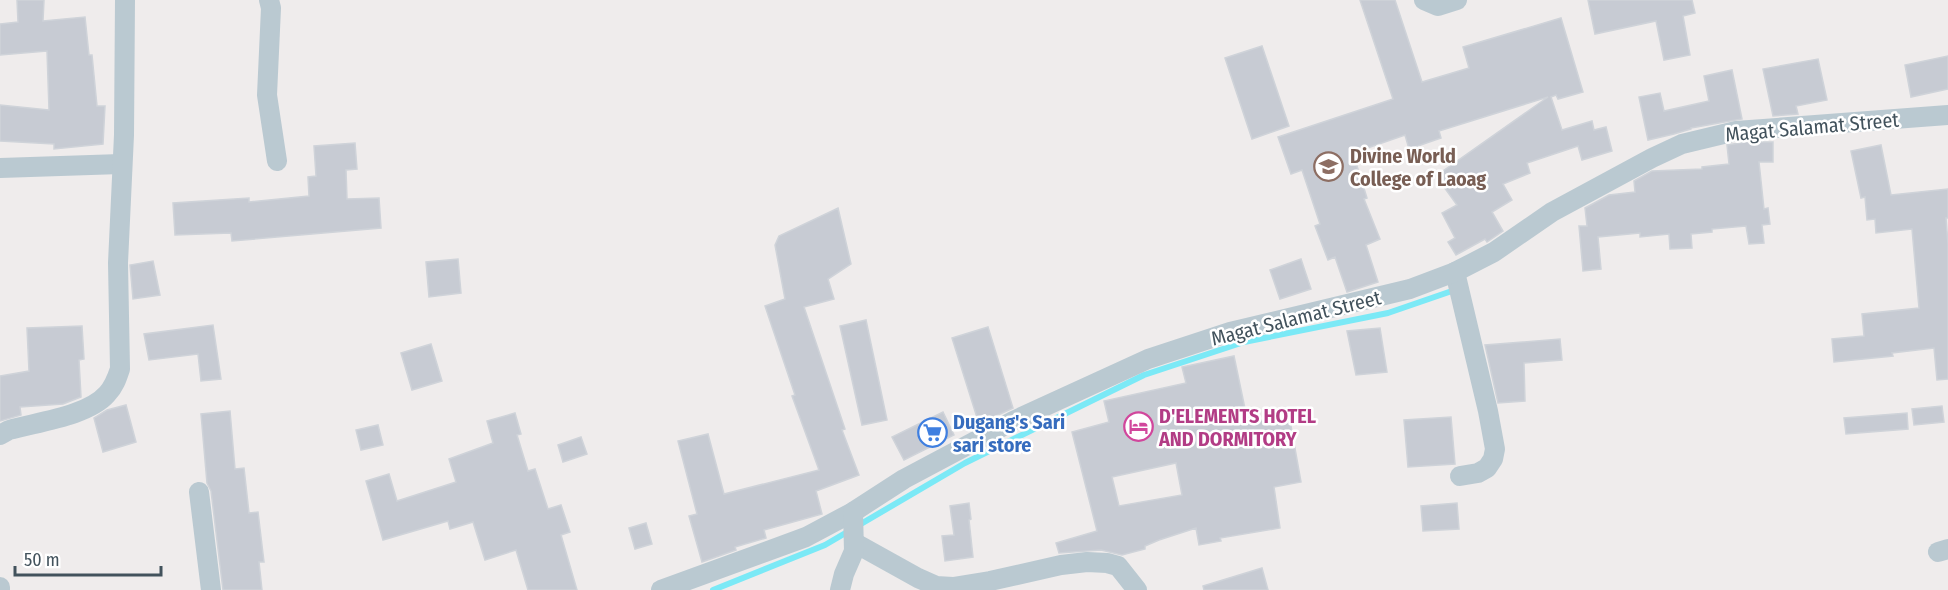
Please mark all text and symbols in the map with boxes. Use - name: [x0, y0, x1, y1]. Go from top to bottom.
- street label: Magat Salamat Street: [1724, 107, 1900, 147]
- place label: Divine World College of Laoag: [1350, 144, 1486, 191]
- school or university icon: Divine World College of Laoag: [1313, 151, 1345, 183]
- street label: Magat Salamat Street: [1209, 285, 1384, 351]
- place label: D'ELEMENTS HOTEL AND DORMITORY: [1158, 404, 1317, 451]
- place label: Dugang's Sari sari store: [953, 410, 1065, 457]
- hotel icon: D'ELEMENTS HOTEL AND DORMITORY: [1122, 411, 1154, 443]
- supermarket icon: Dugang's Sari sari store: [916, 417, 948, 449]
- scale bar: [15, 539, 160, 577]
- text: 50 m: [24, 549, 60, 571]

